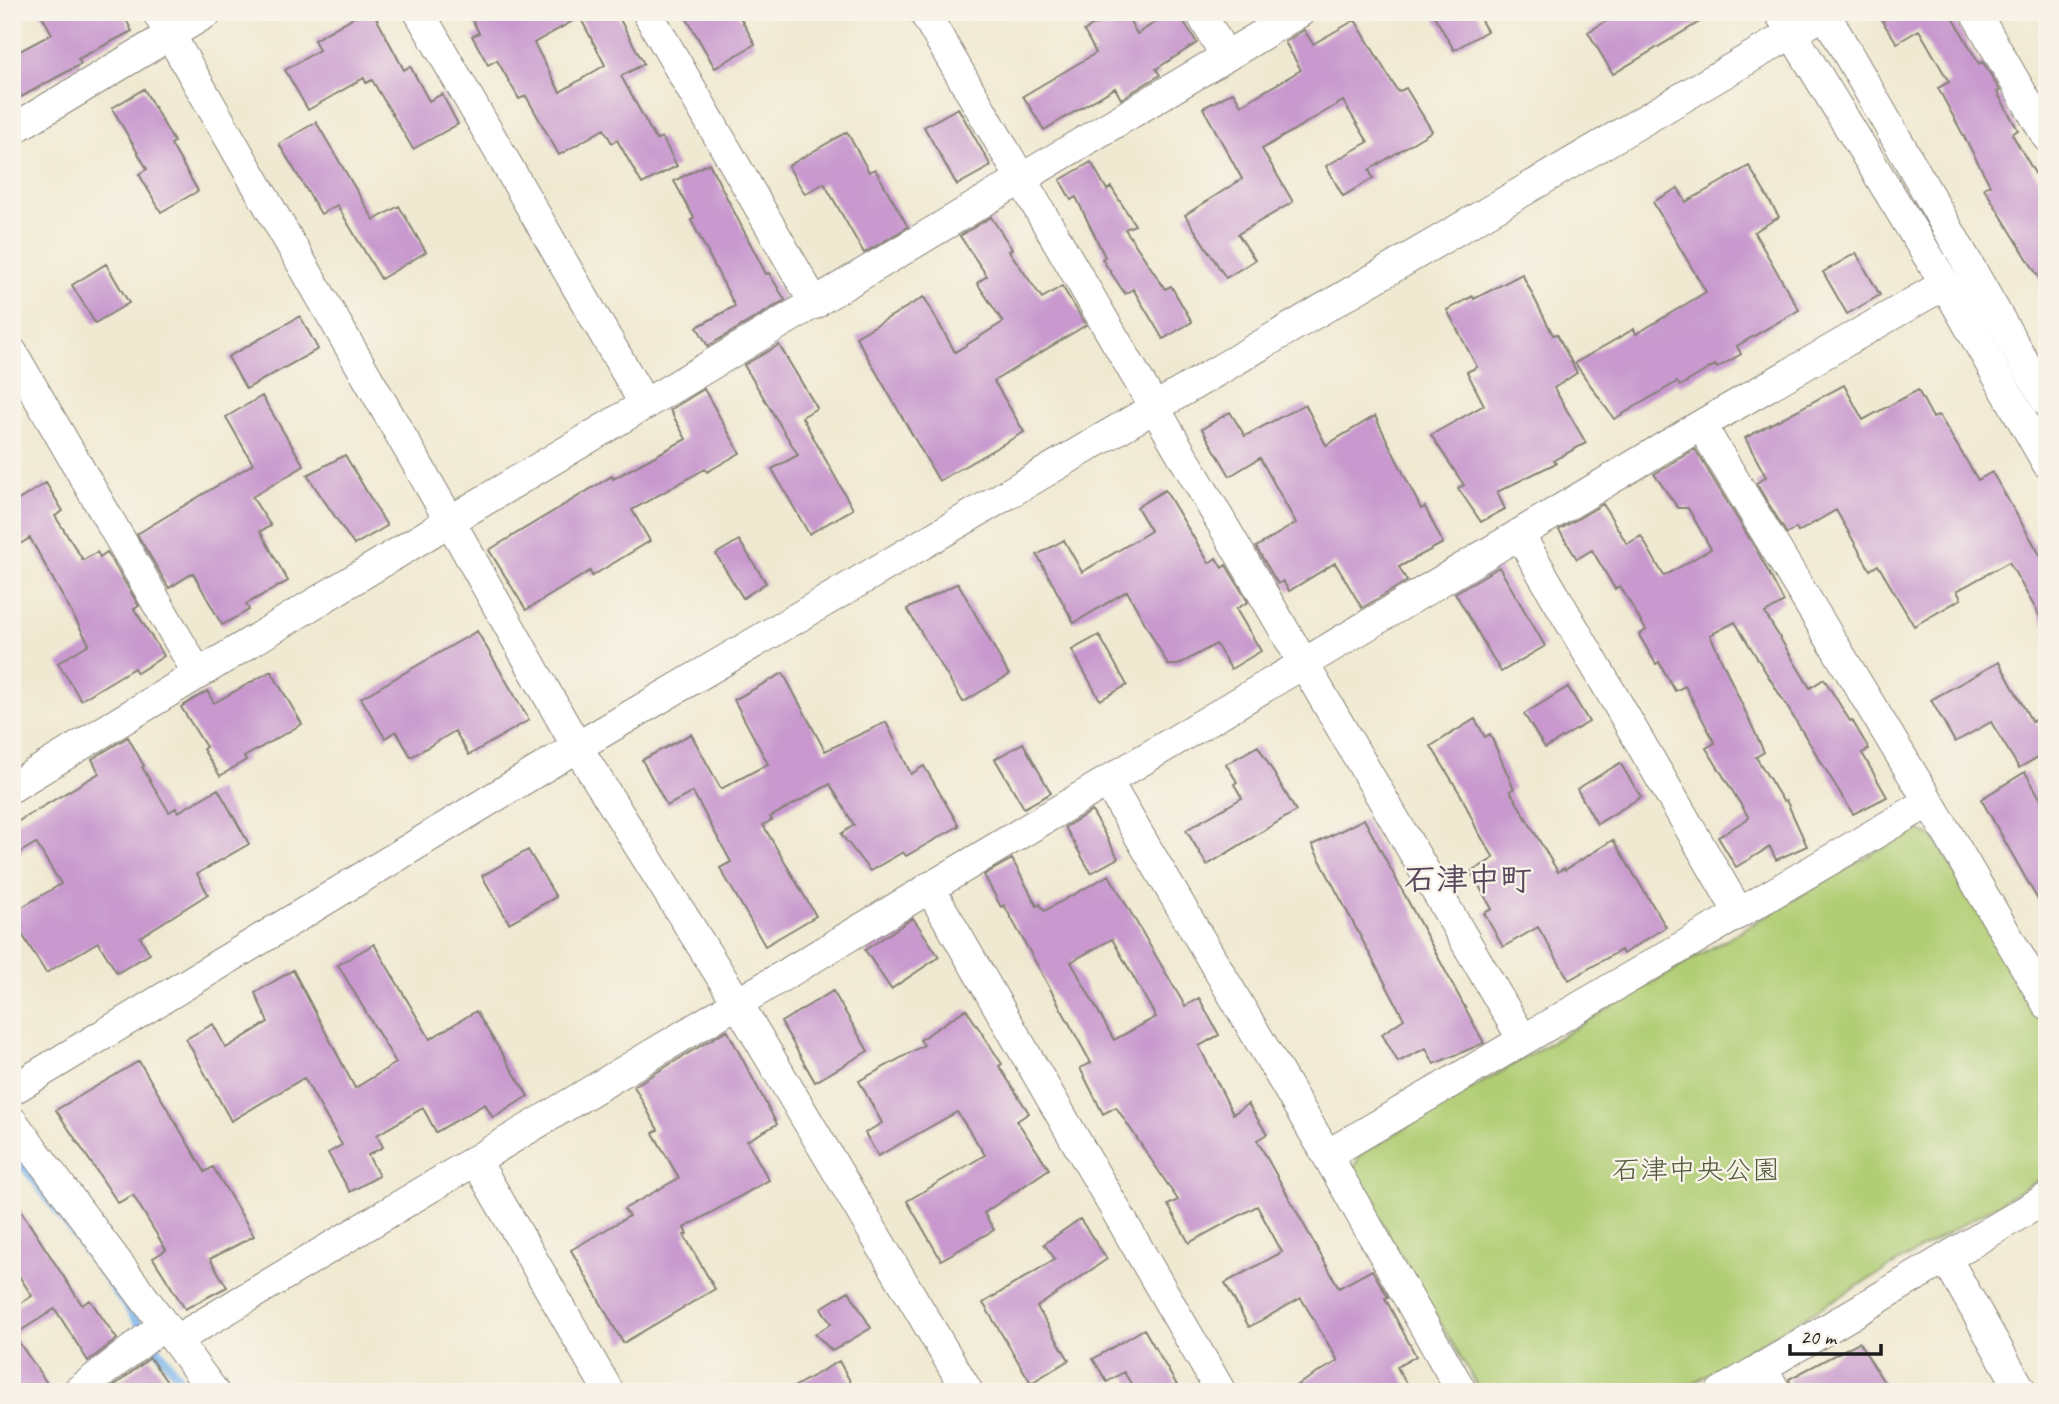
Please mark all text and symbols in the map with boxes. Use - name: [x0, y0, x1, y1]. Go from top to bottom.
- district label: 石津中町: [1404, 859, 1532, 900]
- park label: 石津中央公園: [1612, 1152, 1780, 1187]
- scale bar: [1790, 1313, 1881, 1357]
- text: 20 m: [1800, 1324, 1838, 1350]

